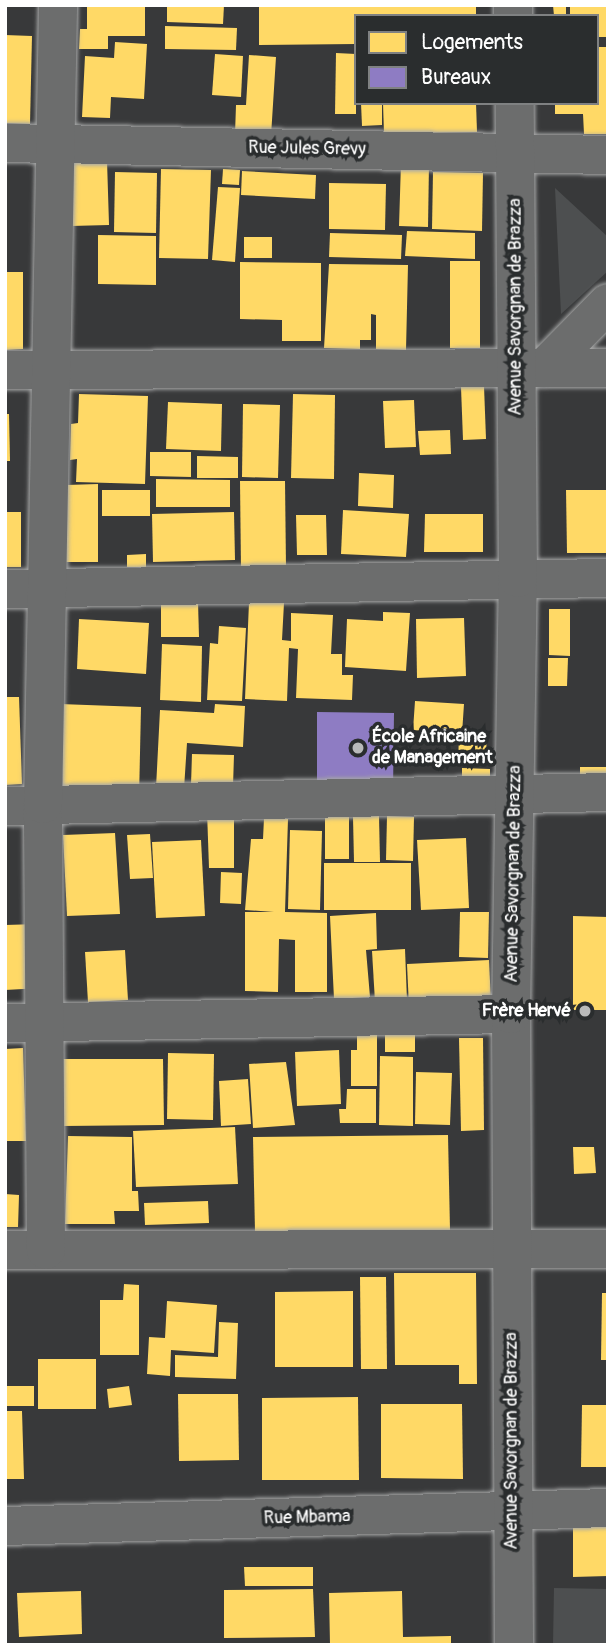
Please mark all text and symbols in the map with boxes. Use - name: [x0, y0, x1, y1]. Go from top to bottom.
- legend: [354, 14, 599, 105]
- text: Logements: [421, 29, 523, 56]
- text: Bureaux: [421, 64, 491, 91]
- street label: Rue Jules Grevy: [248, 137, 366, 161]
- street label: Avenue Savorgnan de Brazza: [505, 198, 527, 416]
- place label: École Africaine de Management: [372, 727, 493, 770]
- marker: École Africaine de Management: [350, 740, 366, 756]
- street label: Avenue Savorgnan de Brazza: [501, 765, 527, 983]
- place label: Frère Hervé: [482, 1000, 571, 1022]
- marker: Frère Hervé: [577, 1003, 593, 1019]
- street label: Avenue Savorgnan de Brazza: [501, 1332, 523, 1550]
- street label: Rue Mbama: [263, 1506, 351, 1530]

